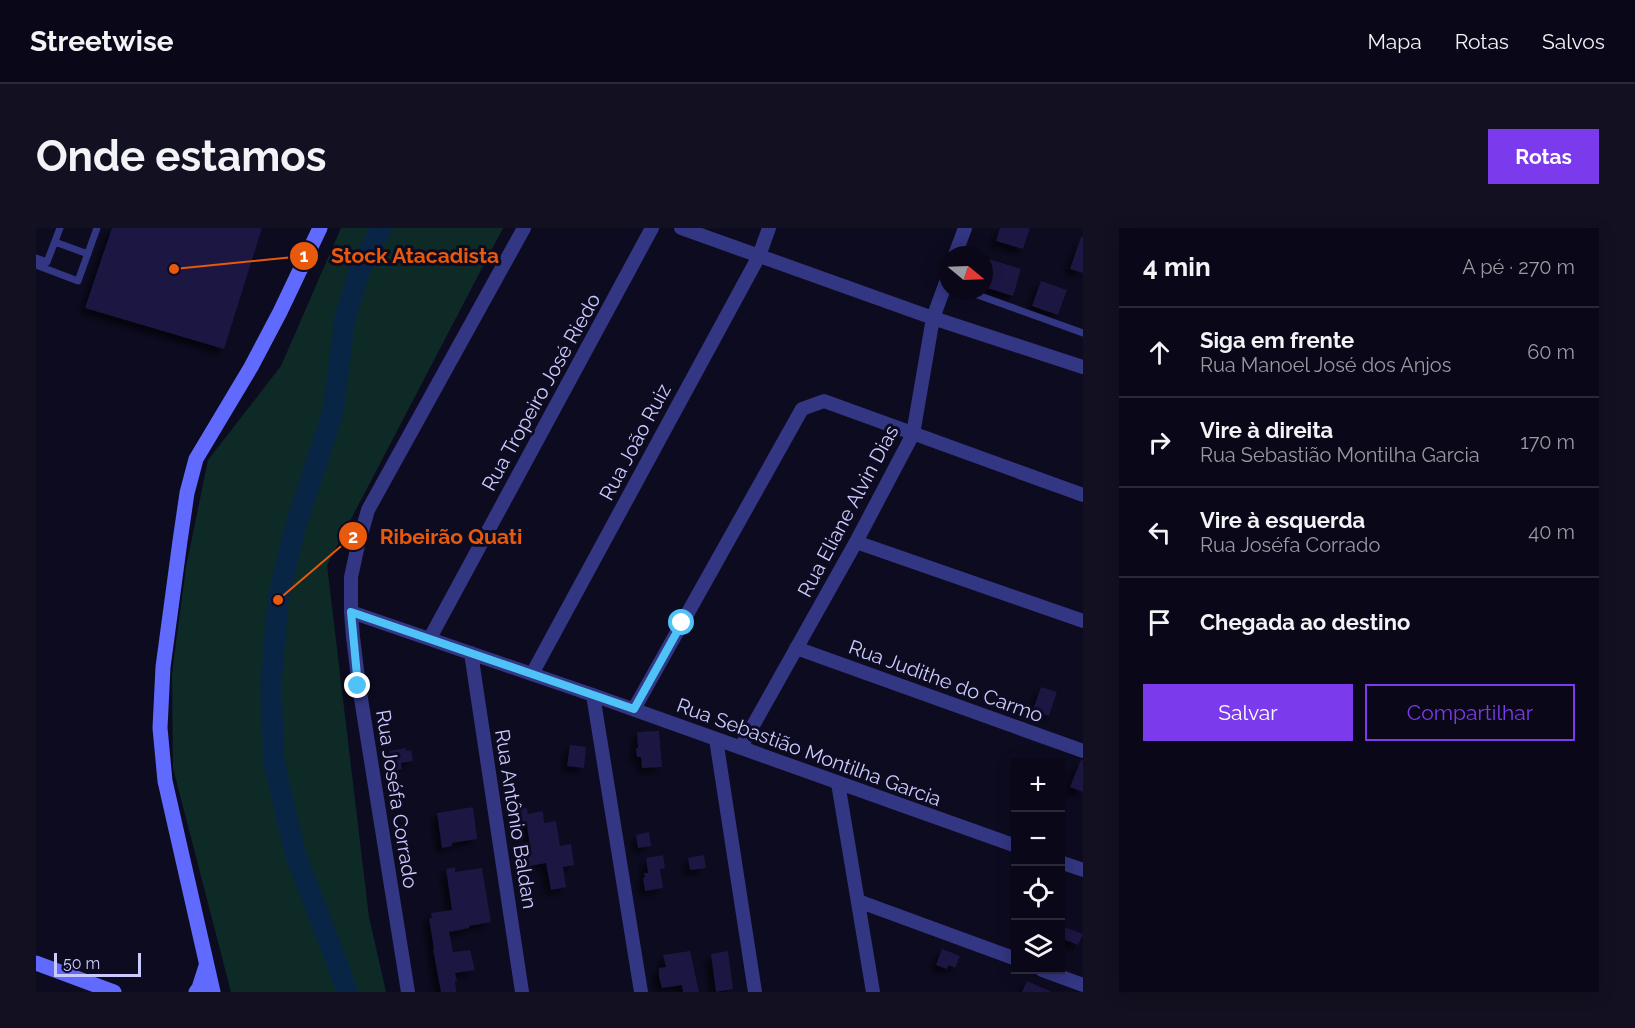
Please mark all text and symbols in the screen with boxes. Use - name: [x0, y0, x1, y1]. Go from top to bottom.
- text: Streetwise: [30, 25, 174, 58]
- text: Mapa: [1368, 29, 1422, 54]
- text: Rotas: [1455, 29, 1509, 54]
- text: Salvos: [1542, 29, 1605, 54]
- button: Rotas: [1488, 129, 1599, 184]
- text: Onde estamos: [36, 132, 327, 181]
- callout: Stock Atacadista: [289, 236, 512, 275]
- text: Stock Atacadista: [331, 243, 499, 268]
- text: 1: [300, 245, 309, 266]
- north arrow: [939, 246, 993, 300]
- text: 4 min: [1143, 252, 1211, 282]
- text: A pé · 270 m: [1462, 255, 1575, 279]
- street label: Rua Tropeiro José Riedo: [477, 289, 605, 495]
- text: Siga em frente: [1200, 327, 1354, 353]
- icon: ahead: [1143, 336, 1176, 369]
- text: 60 m: [1527, 340, 1575, 364]
- text: Rua Manoel José dos Anjos: [1200, 353, 1451, 377]
- street label: Rua João Ruiz: [594, 380, 676, 504]
- text: Vire à direita: [1200, 417, 1333, 443]
- street label: Rua Eliane Alvin Dias: [793, 421, 903, 601]
- icon: right: [1143, 426, 1176, 459]
- text: 170 m: [1520, 430, 1575, 454]
- text: Rua Sebastião Montilha Garcia: [1200, 443, 1480, 467]
- text: Vire à esquerda: [1200, 507, 1365, 533]
- icon: left: [1143, 516, 1176, 549]
- callout: Ribeirão Quati: [338, 517, 535, 556]
- text: 40 m: [1528, 520, 1575, 544]
- text: Ribeirão Quati: [380, 524, 522, 549]
- text: 2: [348, 526, 358, 547]
- text: Rua Joséfa Corrado: [1200, 533, 1380, 557]
- icon: arrive: [1143, 606, 1176, 639]
- route start: [668, 609, 694, 635]
- text: Chegada ao destino: [1200, 609, 1410, 635]
- street label: Rua Judithe do Carmo: [846, 635, 1047, 727]
- route end: [344, 672, 370, 698]
- button: Salvar: [1143, 684, 1353, 741]
- button: Compartilhar: [1365, 684, 1575, 741]
- street label: Rua Sebastião Montilha Garcia: [673, 693, 945, 811]
- street label: Rua Joséfa Corrado: [371, 708, 423, 890]
- street label: Rua Antônio Baldan: [490, 728, 542, 910]
- map controls: [1011, 758, 1065, 974]
- button: +: [1011, 758, 1065, 812]
- button: −: [1011, 812, 1065, 866]
- button: locate: [1011, 866, 1065, 920]
- button: layers: [1011, 920, 1065, 974]
- scale bar: [54, 950, 141, 978]
- text: 50 m: [63, 954, 100, 973]

